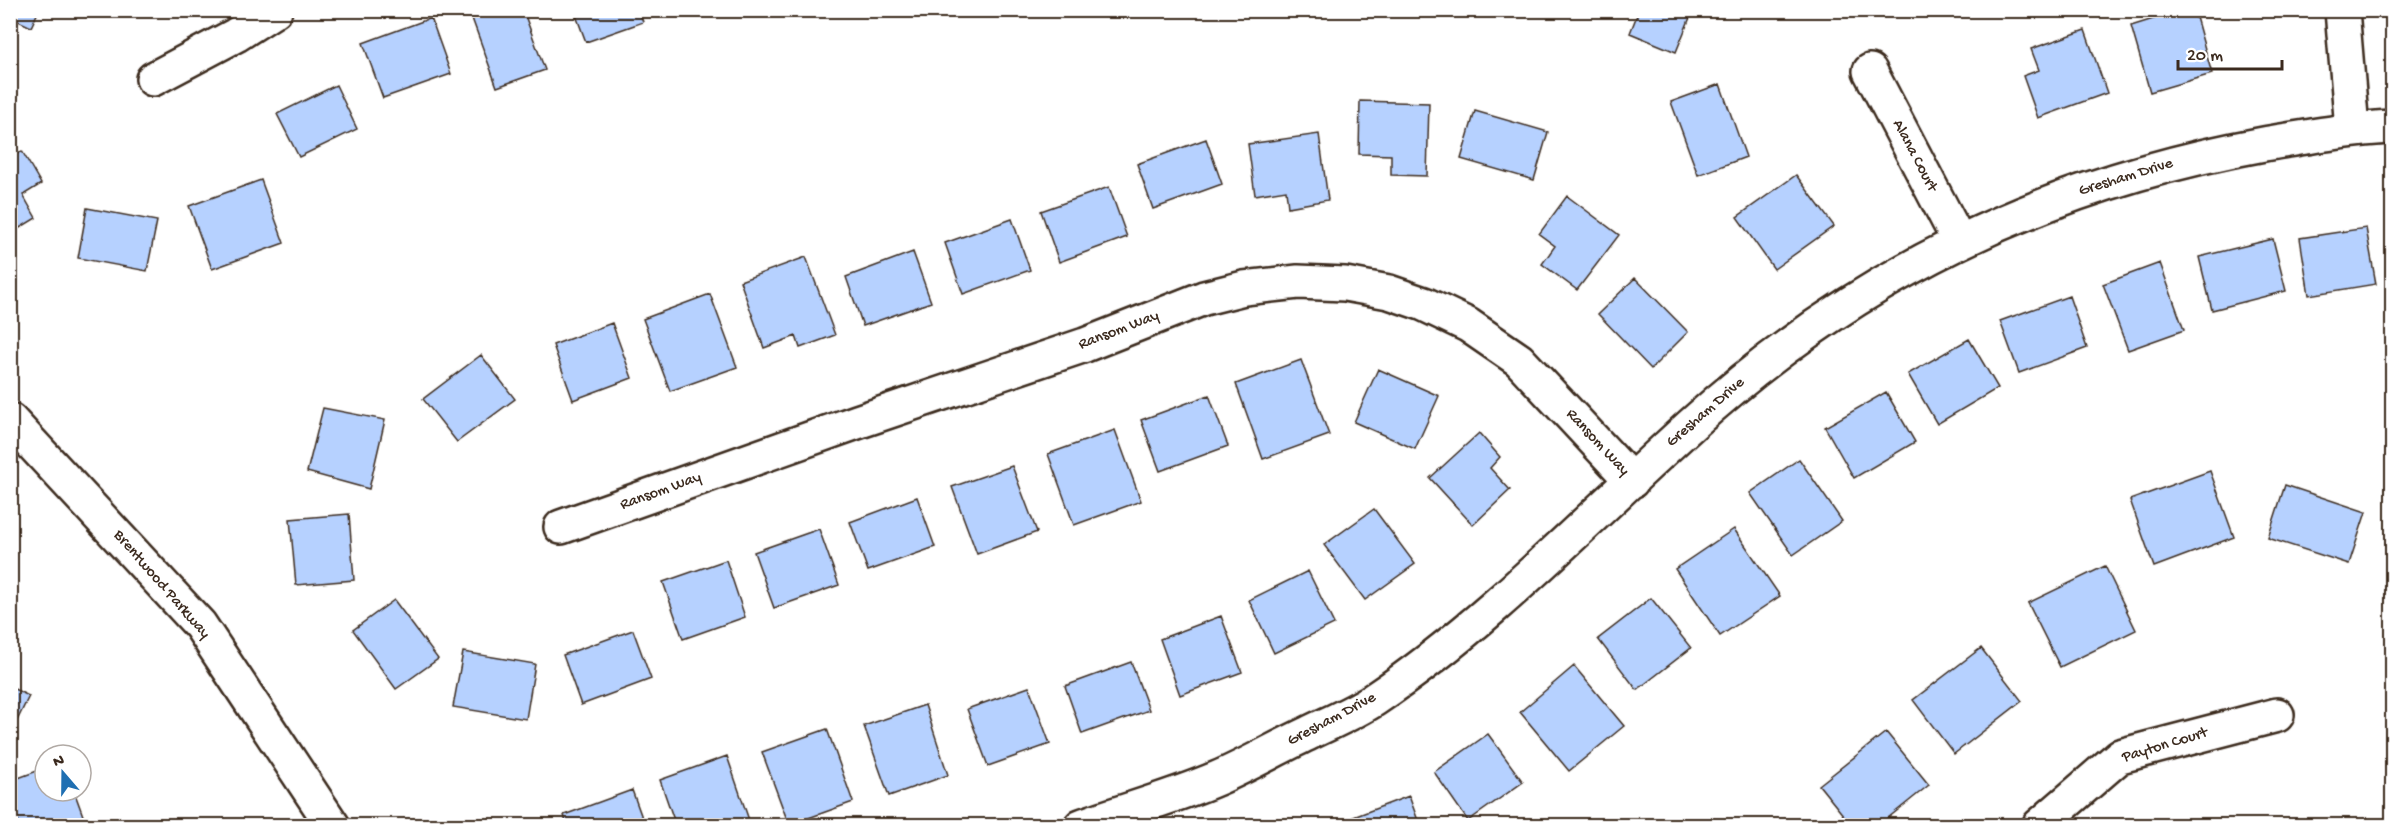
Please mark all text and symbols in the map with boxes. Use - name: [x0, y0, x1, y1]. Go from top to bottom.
- scale bar: [2178, 33, 2282, 71]
- text: 20 m: [2187, 46, 2223, 67]
- street label: Alana Court: [1887, 117, 1942, 197]
- street label: Gresham Drive: [2077, 154, 2176, 201]
- street label: Ransom Way: [1076, 307, 1162, 355]
- street label: Gresham Drive: [1663, 373, 1750, 452]
- street label: Ransom Way: [1561, 406, 1633, 480]
- street label: Ransom Way: [618, 469, 704, 515]
- street label: Brentwood Parkway: [108, 526, 214, 643]
- street label: Gresham Drive: [1285, 688, 1380, 751]
- street label: Payton Court: [2119, 724, 2211, 768]
- north arrow: [33, 743, 93, 803]
- text: N: [51, 751, 68, 773]

